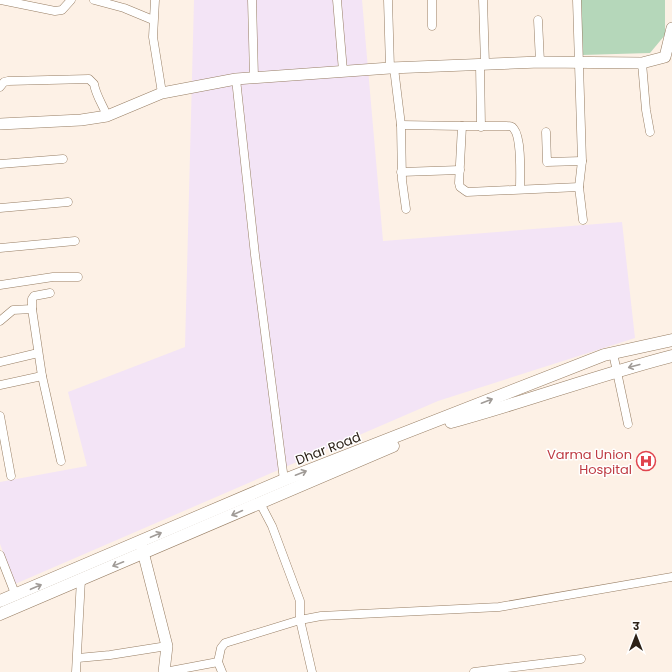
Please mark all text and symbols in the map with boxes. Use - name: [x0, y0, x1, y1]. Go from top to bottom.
- one-way arrow: [628, 362, 641, 370]
- one-way arrow: [481, 396, 493, 404]
- street label: Dhar Road: [293, 427, 364, 470]
- place label: Varma Union Hospital: [547, 445, 632, 479]
- hospital icon: Varma Union Hospital: [635, 450, 657, 472]
- one-way arrow: [294, 469, 306, 477]
- one-way arrow: [232, 509, 244, 517]
- one-way arrow: [149, 531, 161, 539]
- one-way arrow: [112, 561, 124, 568]
- one-way arrow: [30, 583, 42, 590]
- north arrow: [616, 616, 656, 656]
- text: उ: [632, 618, 640, 634]

